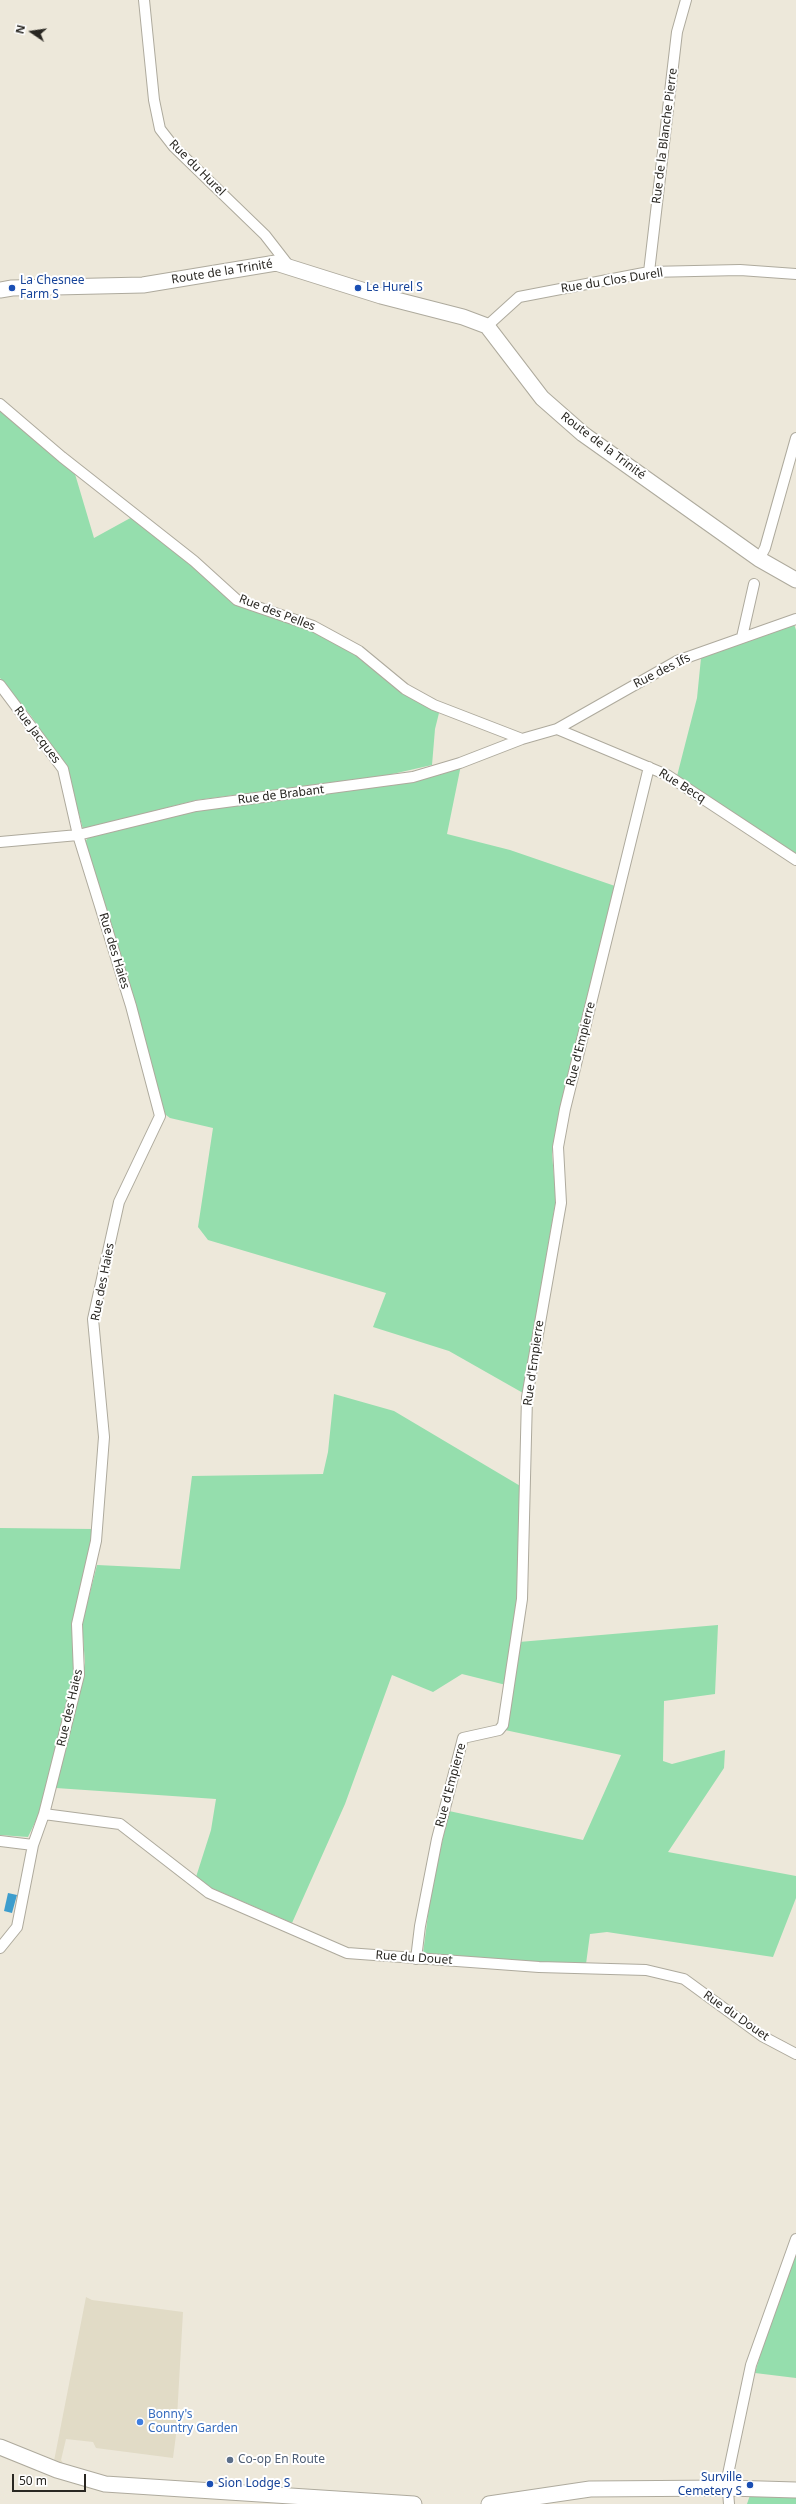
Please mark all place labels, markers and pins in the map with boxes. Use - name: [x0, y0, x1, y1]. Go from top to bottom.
- place label: La Chesnee Farm S: [20, 274, 85, 302]
- place label: Le Hurel S: [366, 281, 423, 295]
- marker: La Chesnee Farm S: [7, 283, 17, 293]
- marker: Le Hurel S: [353, 283, 363, 293]
- place label: Bonny's Country Garden: [148, 2408, 238, 2436]
- marker: Bonny's Country Garden: [135, 2417, 145, 2427]
- place label: Co-op En Route: [238, 2453, 325, 2467]
- marker: Co-op En Route: [225, 2455, 235, 2465]
- place label: Surville Cemetery S: [678, 2471, 742, 2499]
- place label: Sion Lodge S: [218, 2477, 290, 2491]
- marker: Sion Lodge S: [205, 2479, 215, 2489]
- marker: Surville Cemetery S: [745, 2480, 755, 2490]

